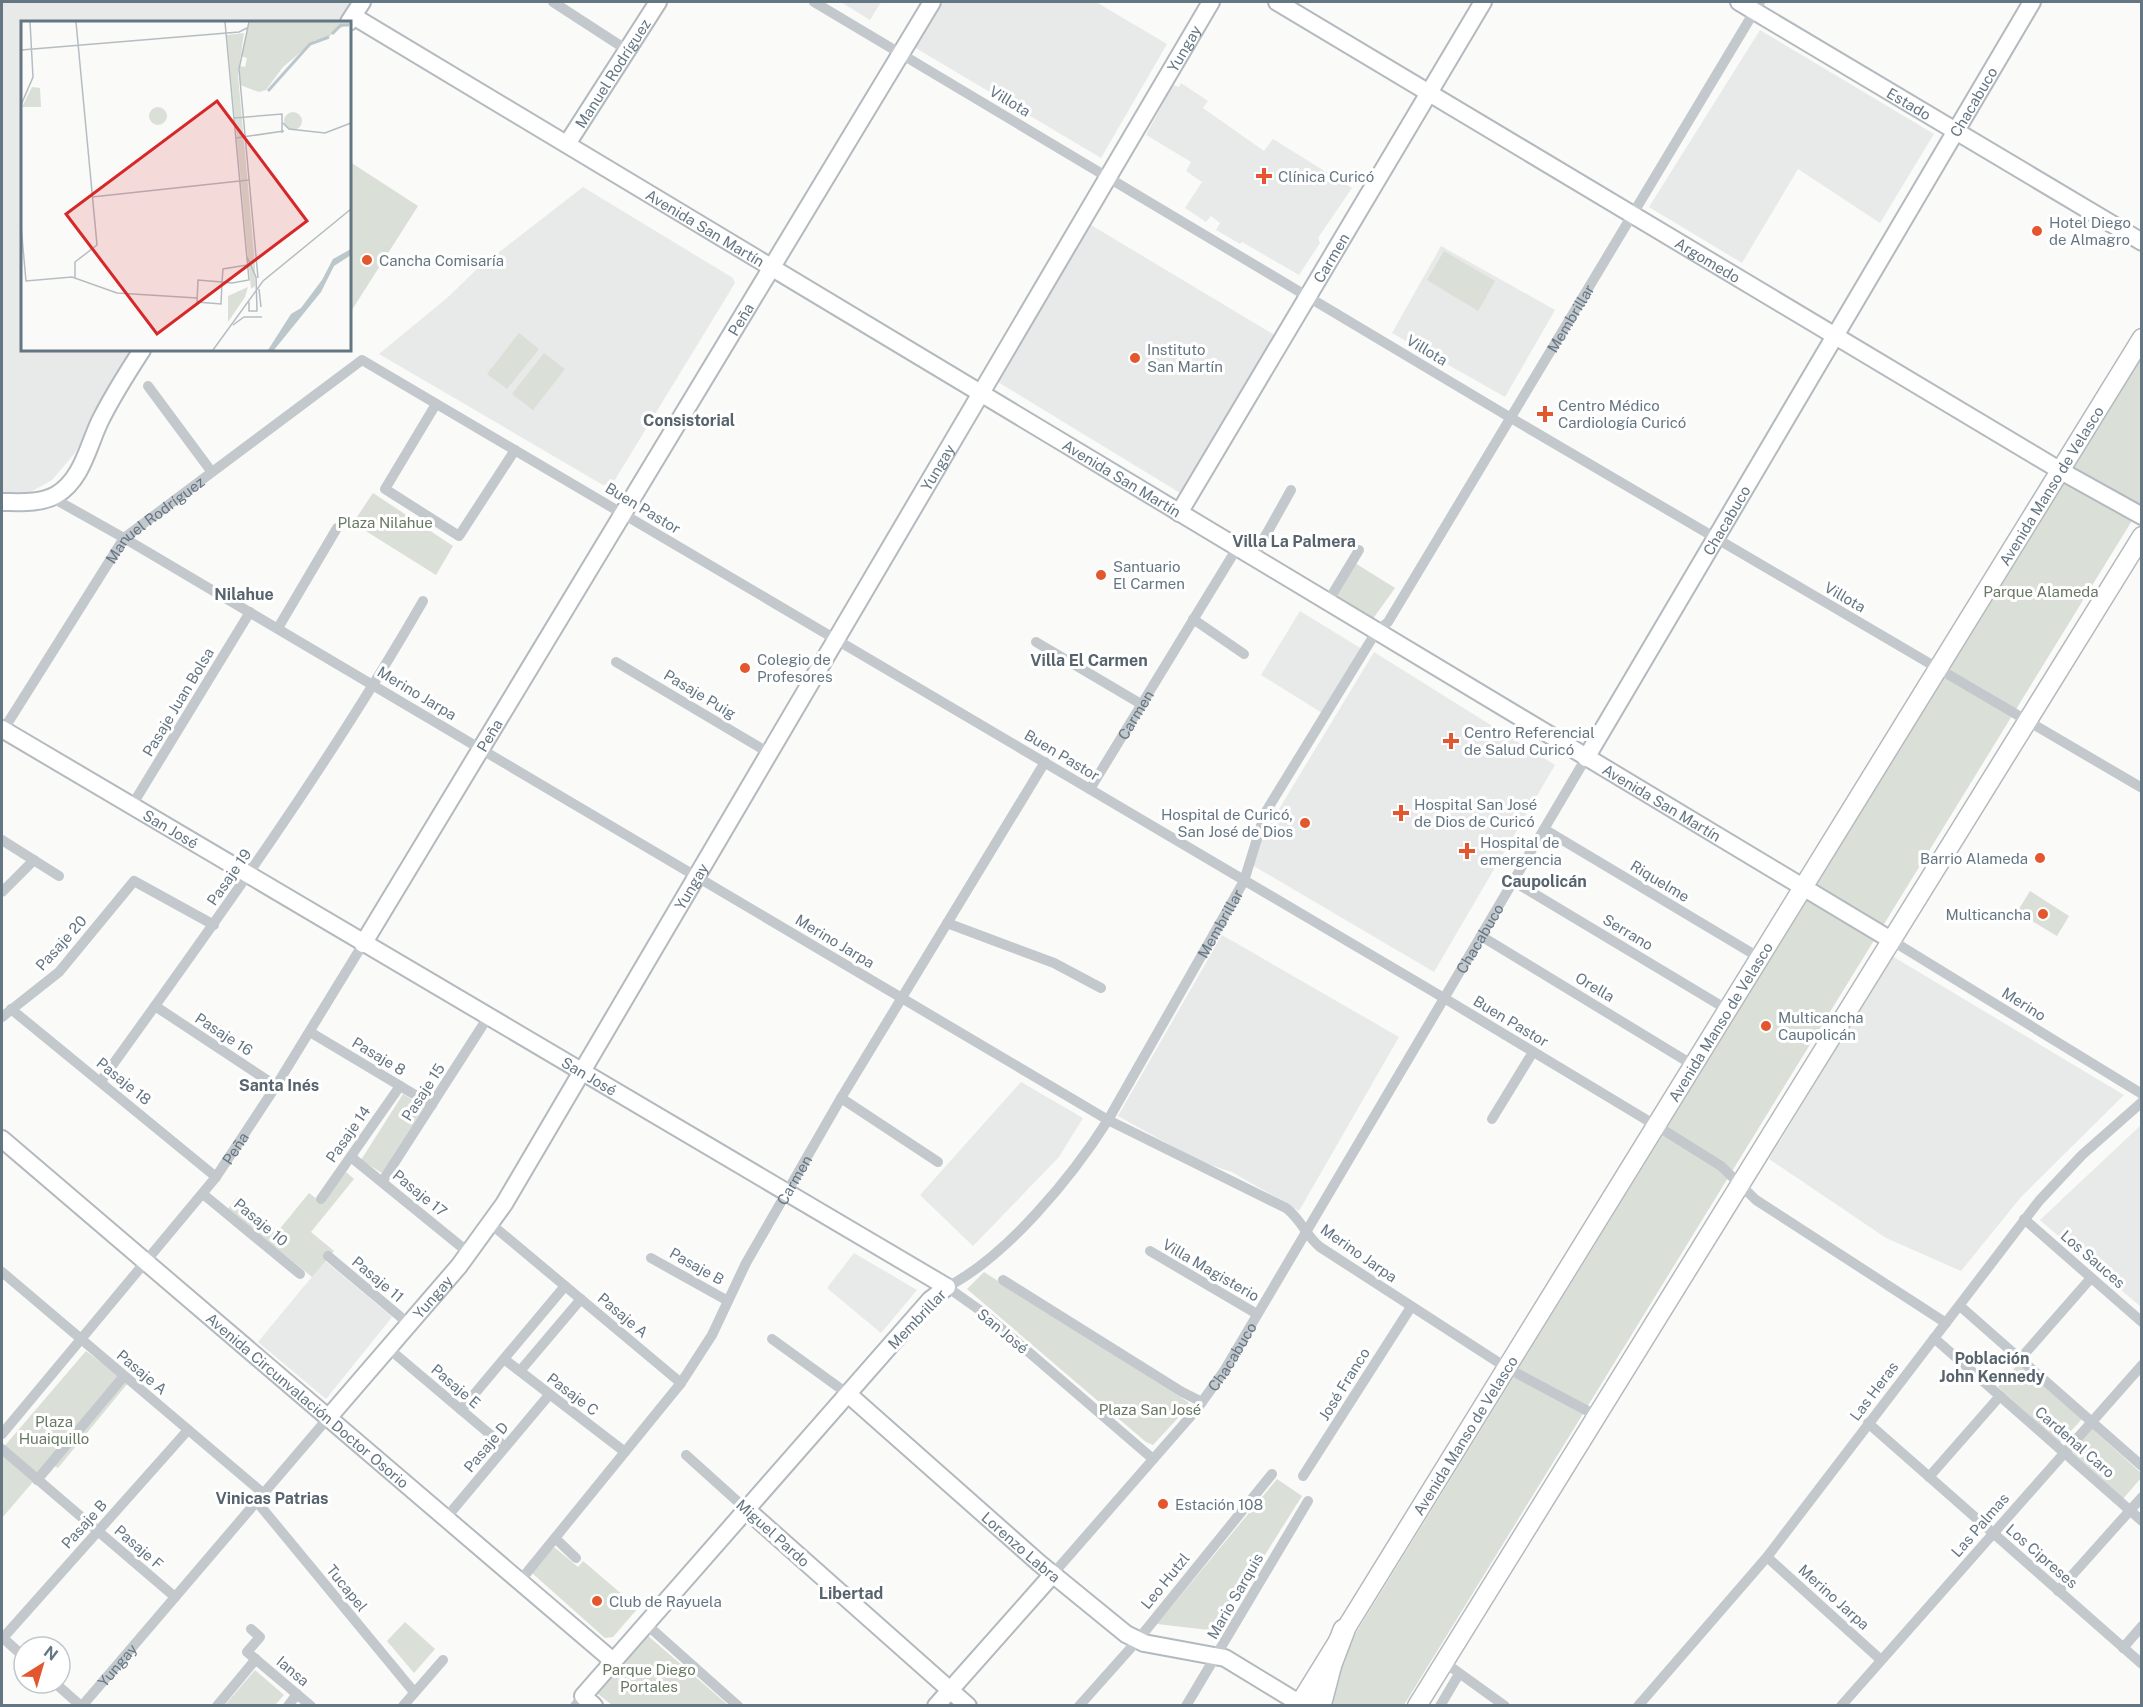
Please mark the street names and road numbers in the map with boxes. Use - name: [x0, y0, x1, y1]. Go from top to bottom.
- street label: Manuel Rodríguez: [571, 16, 653, 131]
- street label: Yungay: [1163, 22, 1204, 75]
- street label: Chacabuco: [1946, 64, 2000, 140]
- street label: Villota: [987, 82, 1033, 120]
- street label: Estado: [1884, 84, 1934, 123]
- street label: Avenida San Martín: [643, 186, 768, 270]
- street label: Carmen: [1310, 230, 1352, 286]
- street label: Argomedo: [1672, 234, 1743, 286]
- street label: Membrillar: [1543, 281, 1597, 355]
- street label: Peña: [724, 300, 757, 338]
- street label: Villota: [1404, 331, 1450, 369]
- street label: Avenida Manso de Velasco: [1995, 403, 2106, 568]
- street label: Avenida San Martín: [1060, 436, 1184, 520]
- street label: Yungay: [917, 441, 958, 494]
- street label: Manuel Rodríguez: [102, 473, 207, 566]
- street label: Buen Pastor: [602, 479, 684, 537]
- street label: Chacabuco: [1699, 482, 1753, 558]
- street label: Villota: [1821, 578, 1869, 616]
- street label: Pasaje Juan Bolsa: [139, 645, 217, 759]
- street label: Merino Jarpa: [374, 663, 460, 723]
- street label: Pasaje Puig: [661, 666, 739, 722]
- street label: Carmen: [1114, 687, 1157, 742]
- street label: Peña: [473, 716, 505, 754]
- street label: Buen Pastor: [1021, 726, 1103, 784]
- street label: Avenida San Martín: [1600, 760, 1724, 844]
- street label: San José: [140, 806, 201, 851]
- street label: Pasaje 19: [203, 846, 255, 908]
- street label: Riquelme: [1627, 857, 1693, 905]
- street label: Yungay: [671, 860, 711, 913]
- street label: Membrillar: [1194, 886, 1246, 961]
- street label: Chacabuco: [1452, 901, 1507, 976]
- street label: Serrano: [1600, 910, 1656, 954]
- street label: Merino Jarpa: [792, 911, 878, 971]
- street label: Pasaje 20: [32, 912, 90, 974]
- street label: Avenida Manso de Velasco: [1665, 939, 1776, 1105]
- street label: Orella: [1573, 969, 1617, 1005]
- street label: Merino: [1999, 984, 2049, 1024]
- street label: Buen Pastor: [1470, 992, 1552, 1050]
- street label: Pasaje 16: [192, 1009, 256, 1059]
- street label: Pasaje 8: [349, 1033, 409, 1079]
- street label: San José: [559, 1053, 620, 1099]
- street label: Pasaje 18: [93, 1054, 155, 1108]
- street label: Pasaje 15: [398, 1060, 448, 1124]
- street label: Pasaje 14: [322, 1102, 374, 1166]
- street label: Peña: [218, 1129, 252, 1167]
- street label: Carmen: [773, 1152, 815, 1208]
- street label: Pasaje 17: [390, 1166, 450, 1220]
- street label: Pasaje 10: [231, 1195, 291, 1249]
- street label: Merino Jarpa: [1318, 1220, 1400, 1286]
- street label: Los Sauces: [2058, 1227, 2128, 1291]
- street label: Villa Magisterio: [1160, 1235, 1262, 1305]
- street label: Pasaje B: [667, 1244, 727, 1288]
- street label: Pasaje 11: [349, 1253, 407, 1305]
- street label: Yungay: [409, 1272, 456, 1322]
- street label: Membrillar: [884, 1286, 950, 1352]
- street label: Pasaje A: [594, 1289, 652, 1341]
- street label: San José: [974, 1305, 1032, 1357]
- street label: Avenida Circunvalación Doctor Osorio: [203, 1309, 412, 1491]
- street label: Chacabuco: [1204, 1319, 1259, 1394]
- street label: José Franco: [1315, 1345, 1373, 1423]
- street label: Pasaje A: [113, 1346, 171, 1398]
- street label: Avenida Manso de Velasco: [1409, 1353, 1521, 1518]
- street label: Las Heras: [1846, 1358, 1902, 1424]
- street label: Pasaje E: [428, 1361, 484, 1411]
- street label: Pasaje C: [544, 1369, 602, 1419]
- street label: Cardenal Caro: [2032, 1403, 2118, 1481]
- street label: Pasaje D: [460, 1419, 512, 1475]
- street label: Las Palmas: [1948, 1490, 2012, 1560]
- street label: Pasaje B: [58, 1496, 110, 1552]
- street label: Miguel Pardo: [733, 1496, 813, 1570]
- street label: Lorenzo Labra: [978, 1508, 1064, 1586]
- street label: Los Cipreses: [2003, 1520, 2081, 1592]
- street label: Pasaje F: [111, 1521, 167, 1573]
- street label: Leo Hutzl: [1137, 1550, 1193, 1612]
- street label: Mario Sarquis: [1204, 1550, 1266, 1642]
- street label: Tucapel: [323, 1561, 371, 1615]
- street label: Merino Jarpa: [1795, 1561, 1873, 1633]
- street label: Yungay: [94, 1640, 140, 1690]
- street label: Iansa: [273, 1653, 313, 1689]

